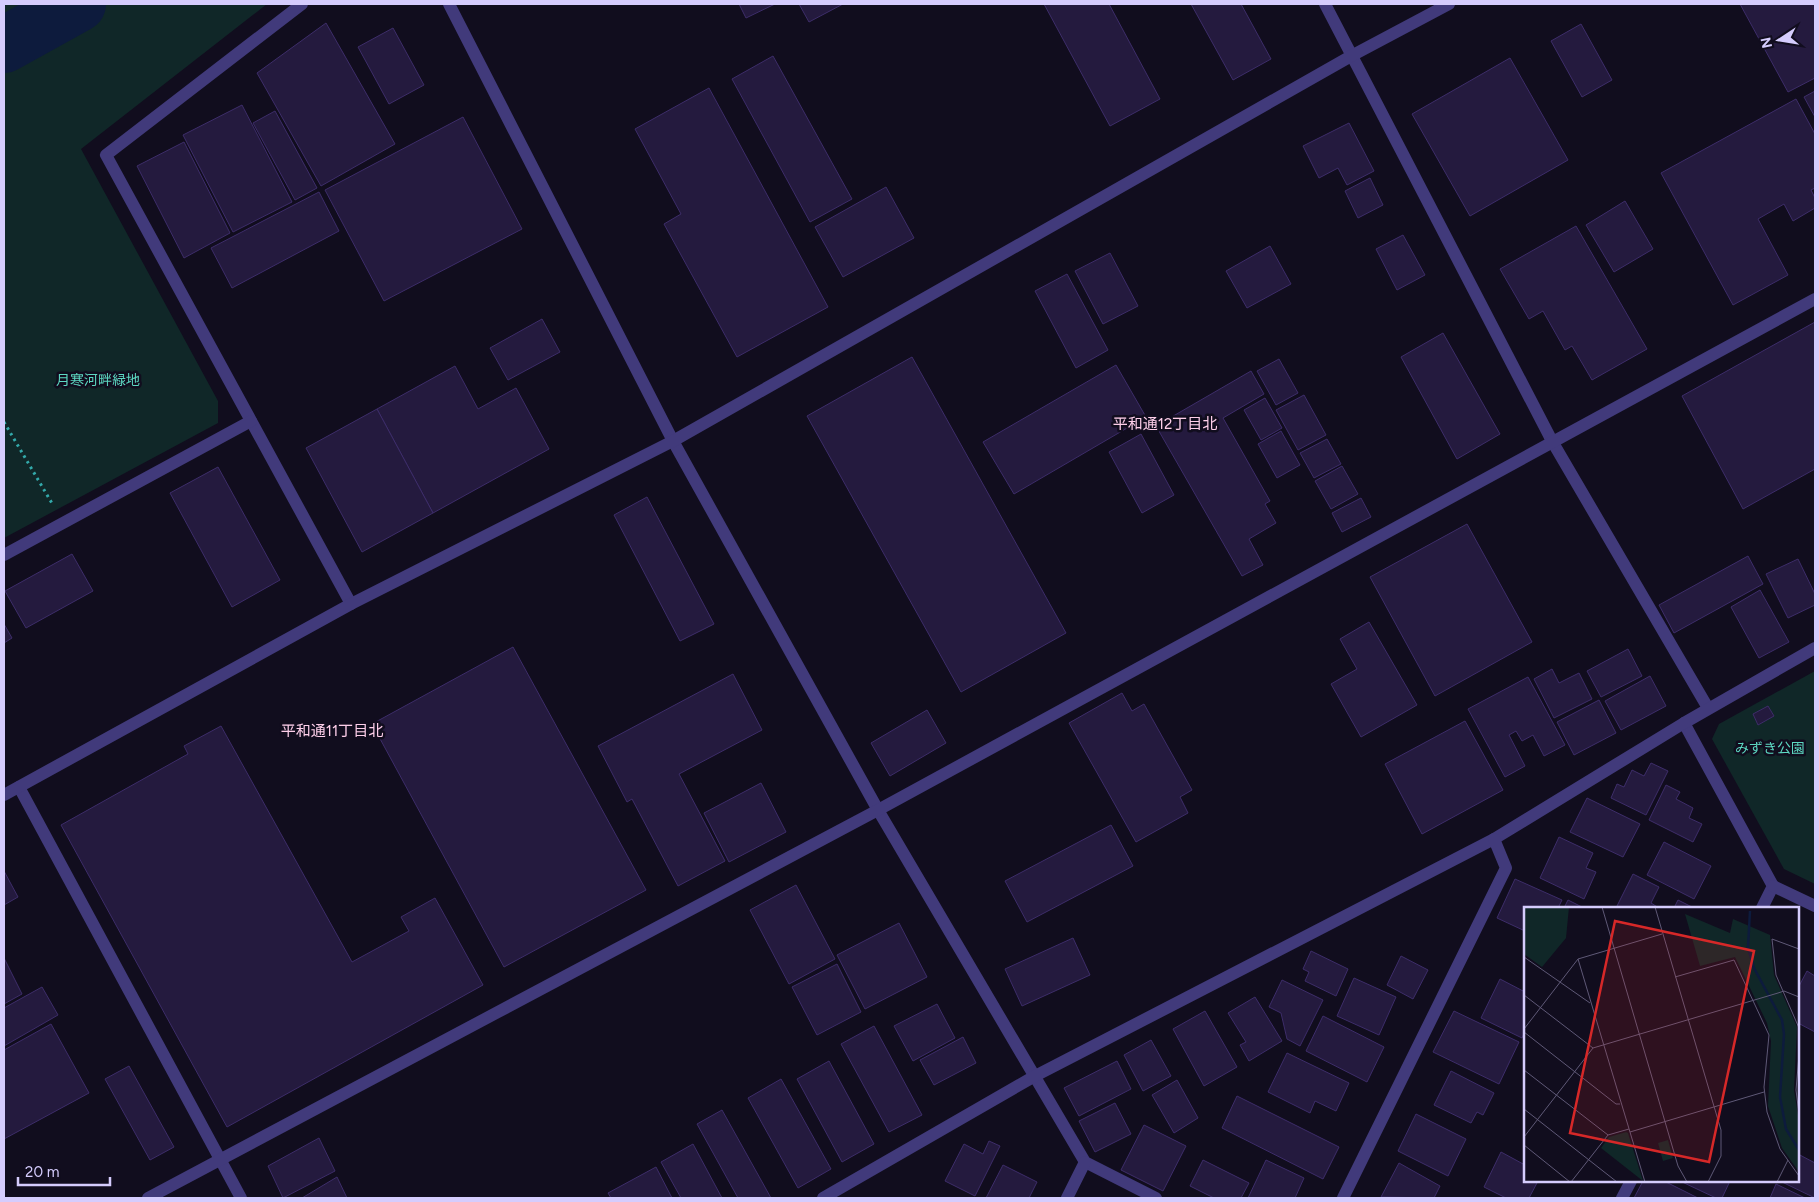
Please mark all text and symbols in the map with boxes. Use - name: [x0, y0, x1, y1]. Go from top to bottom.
- north arrow: [1754, 15, 1804, 65]
- text: N: [1757, 36, 1776, 50]
- park label: 月寒河畔緑地: [56, 372, 140, 389]
- district label: 平和通12丁目北: [1113, 415, 1217, 433]
- district label: 平和通11丁目北: [281, 722, 383, 740]
- park label: みずき公園: [1735, 740, 1805, 757]
- inset map: [1524, 907, 1799, 1182]
- scale bar: [18, 1154, 110, 1186]
- text: 20 m: [25, 1163, 59, 1181]

